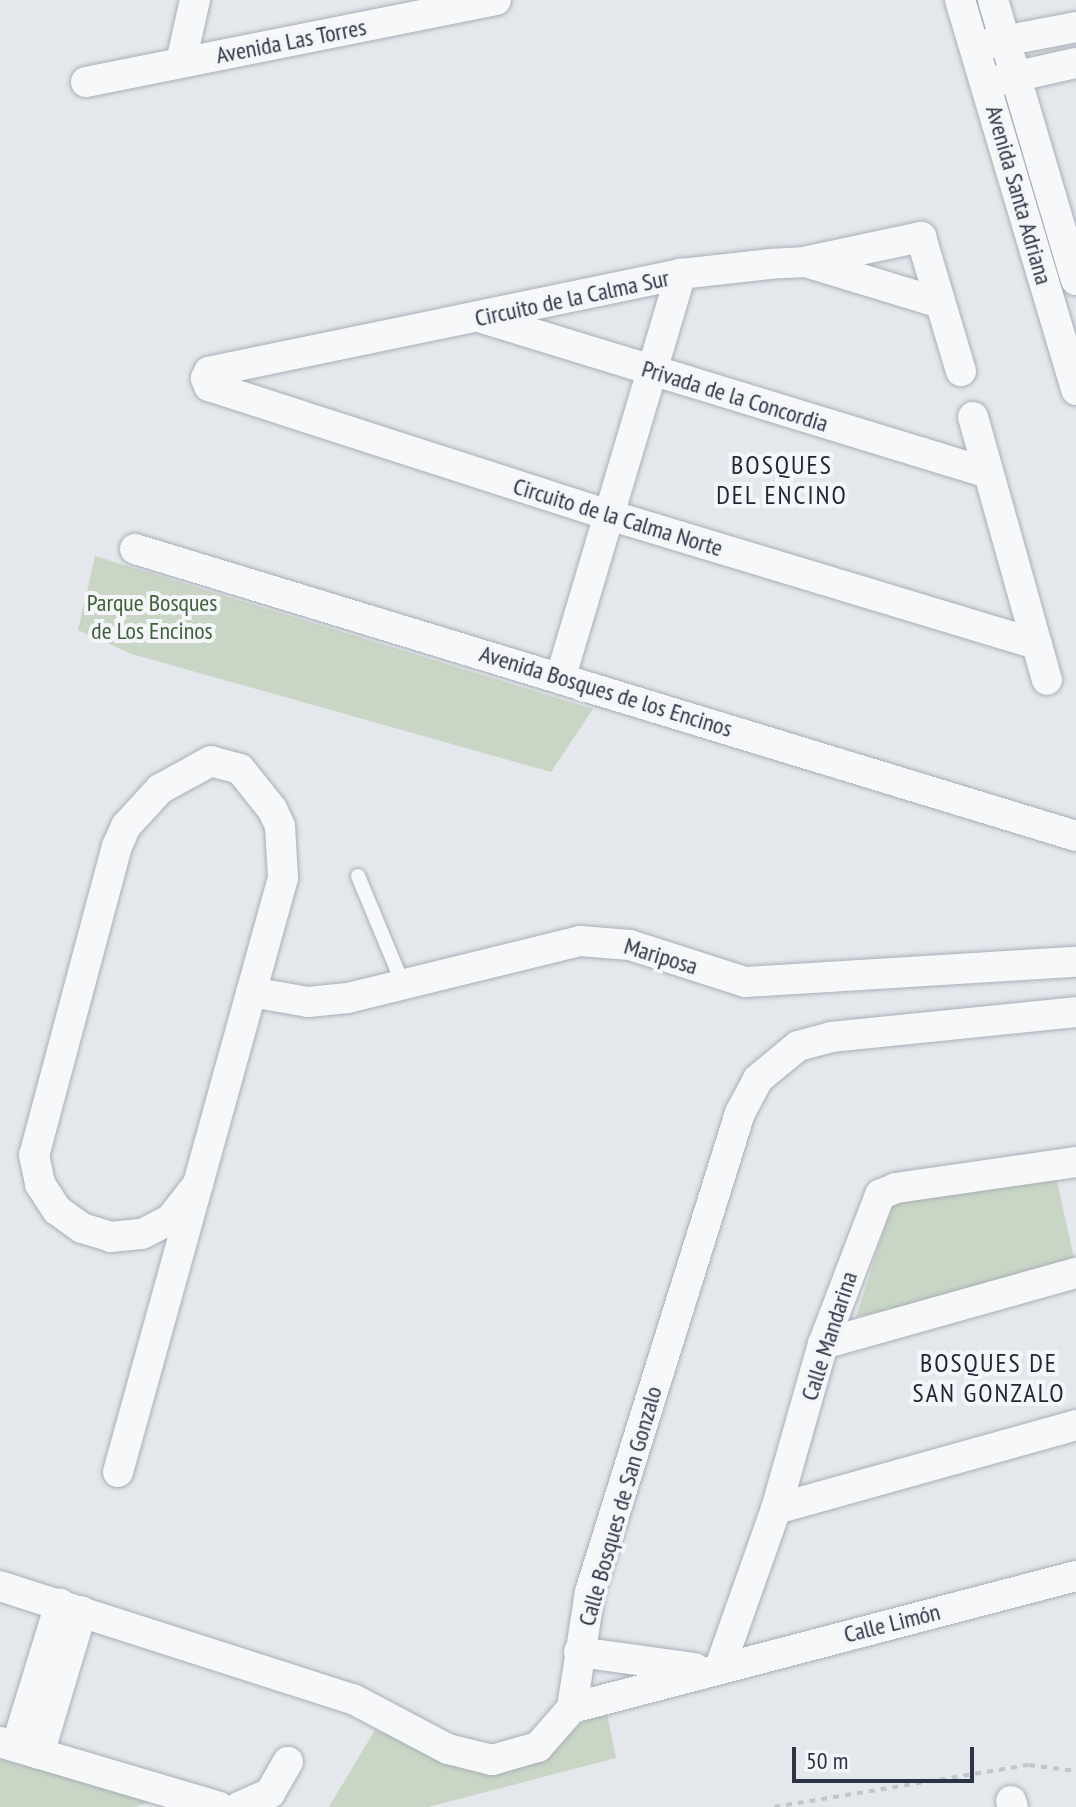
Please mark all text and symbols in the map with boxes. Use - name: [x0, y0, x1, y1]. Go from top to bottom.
- street label: Avenida Las Torres: [213, 12, 369, 70]
- street label: Avenida Santa Adriana: [980, 102, 1058, 288]
- street label: Circuito de la Calma Sur: [472, 263, 672, 333]
- street label: Privada de la Concordia: [638, 354, 832, 438]
- district label: BOSQUES DEL ENCINO: [716, 449, 848, 510]
- street label: Circuito de la Calma Norte: [510, 471, 726, 563]
- park label: Parque Bosques de Los Encinos: [87, 589, 217, 645]
- street label: Avenida Bosques de los Encinos: [476, 639, 736, 743]
- street label: Mariposa: [621, 931, 701, 981]
- street label: Calle Mandarina: [795, 1268, 863, 1404]
- district label: BOSQUES DE SAN GONZALO: [913, 1347, 1065, 1408]
- street label: Calle Bosques de San Gonzalo: [572, 1383, 668, 1629]
- street label: Calle Limón: [841, 1597, 943, 1649]
- scale bar: [796, 1731, 978, 1781]
- text: 50 m: [806, 1745, 848, 1776]

